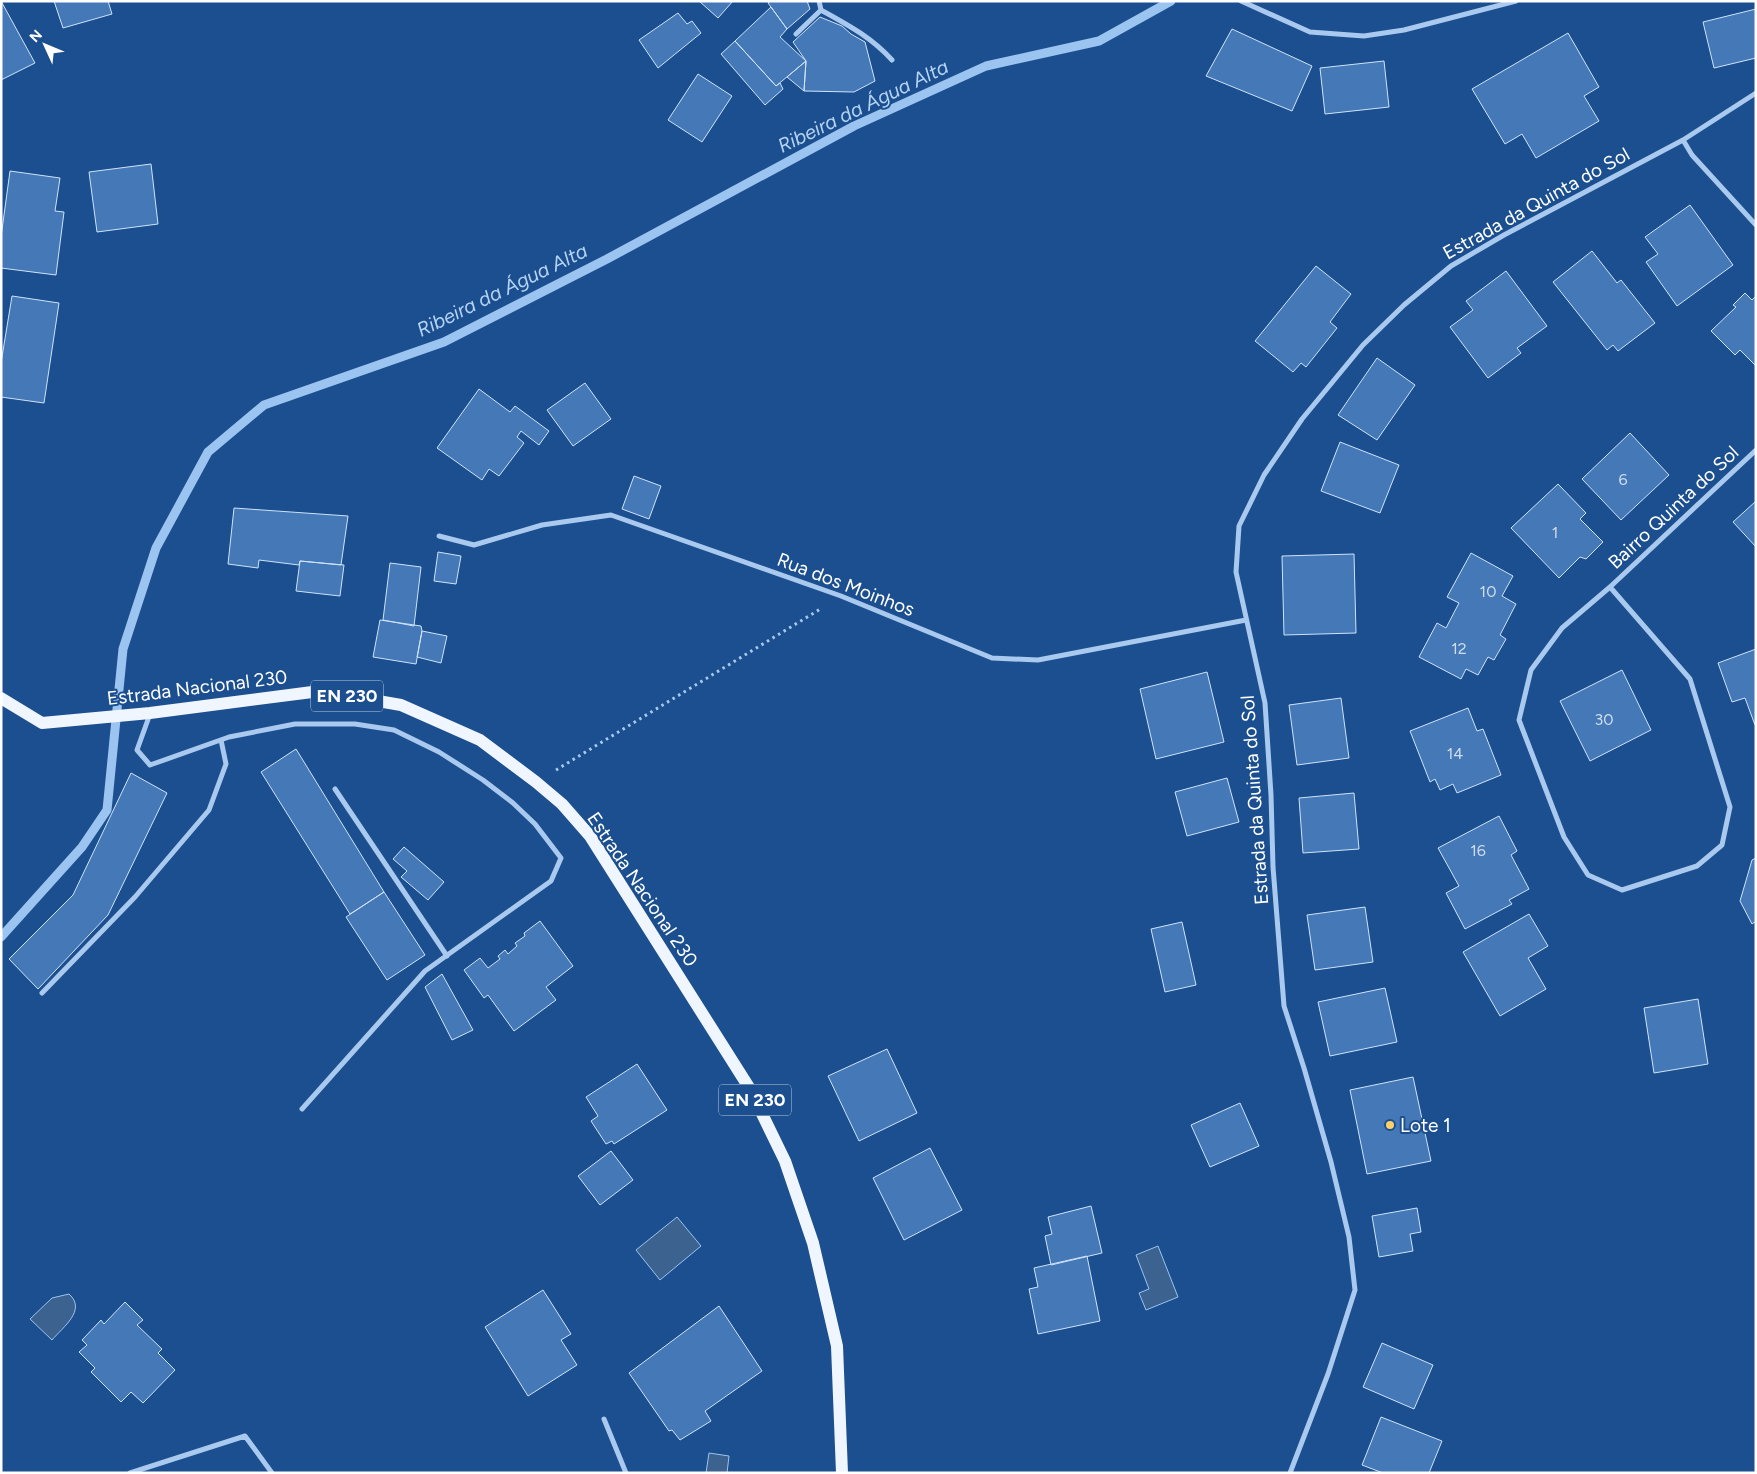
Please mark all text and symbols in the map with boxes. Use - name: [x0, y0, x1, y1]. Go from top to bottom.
- north arrow: [20, 20, 70, 70]
- text: N: [26, 27, 46, 46]
- water label: Ribeira da Água Alta: [774, 54, 953, 158]
- street label: Estrada da Quinta do Sol: [1439, 142, 1634, 264]
- water label: Ribeira da Água Alta: [413, 238, 592, 342]
- street label: Bairro Quinta do Sol: [1603, 441, 1743, 574]
- house number: 6: [1618, 470, 1628, 489]
- house number: 1: [1552, 523, 1558, 542]
- street label: Rua dos Moinhos: [774, 548, 918, 621]
- house number: 10: [1480, 582, 1496, 601]
- house number: 12: [1451, 639, 1467, 658]
- street label: Estrada Nacional 230: [106, 665, 288, 710]
- road number: EN 230: [311, 680, 383, 711]
- street label: Estrada da Quinta do Sol: [1236, 694, 1273, 906]
- house number: 30: [1595, 710, 1613, 729]
- house number: 14: [1447, 744, 1463, 763]
- street label: Estrada Nacional 230: [582, 808, 703, 971]
- house number: 16: [1470, 841, 1486, 860]
- road number: EN 230: [719, 1084, 791, 1116]
- place label: Lote 1: [1400, 1114, 1451, 1137]
- marker: Lote 1: [1384, 1119, 1396, 1131]

